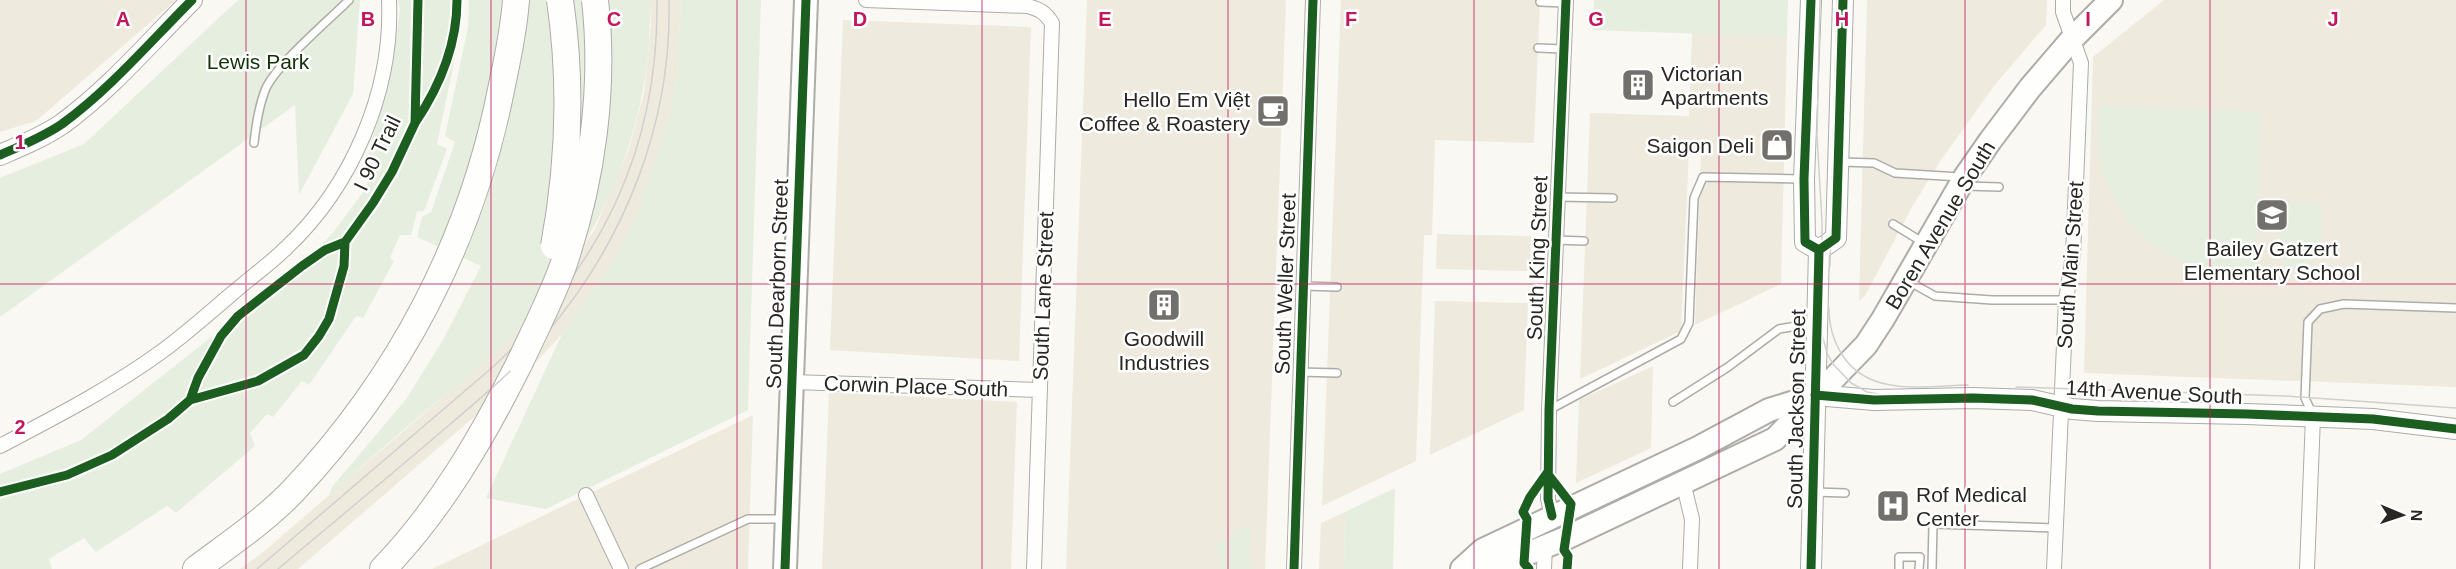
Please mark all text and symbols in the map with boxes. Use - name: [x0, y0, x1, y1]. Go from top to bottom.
- text: A: [116, 8, 130, 30]
- text: B: [361, 8, 375, 30]
- text: C: [607, 8, 621, 30]
- text: D: [853, 8, 867, 30]
- text: E: [1098, 8, 1112, 30]
- text: F: [1345, 8, 1357, 30]
- text: G: [1588, 8, 1604, 30]
- text: H: [1835, 8, 1849, 30]
- text: I: [2085, 8, 2091, 30]
- text: J: [2327, 8, 2339, 30]
- park label: Lewis Park: [207, 50, 310, 73]
- place label: Victorian Apartments: [1661, 62, 1768, 109]
- building icon: Victorian Apartments: [1620, 67, 1656, 103]
- place label: Hello Em Việt Coffee & Roastery: [1079, 88, 1250, 135]
- cafe icon: Hello Em Việt Coffee & Roastery: [1255, 93, 1291, 129]
- street label: I 90 Trail: [349, 112, 405, 194]
- shop icon: Saigon Deli: [1759, 127, 1795, 163]
- text: 1: [14, 131, 26, 153]
- place label: Saigon Deli: [1647, 134, 1754, 157]
- street label: Boren Avenue South: [1881, 137, 1999, 313]
- street label: South King Street: [1523, 175, 1551, 341]
- street label: South Dearborn Street: [762, 178, 792, 389]
- street label: South Main Street: [2053, 180, 2087, 350]
- street label: South Weller Street: [1270, 193, 1300, 375]
- school or university icon: Bailey Gatzert Elementary School: [2254, 197, 2290, 233]
- street label: South Lane Street: [1029, 211, 1057, 381]
- place label: Bailey Gatzert Elementary School: [2184, 237, 2360, 284]
- building icon: Goodwill Industries: [1146, 287, 1182, 323]
- street label: South Jackson Street: [1783, 309, 1809, 509]
- place label: Goodwill Industries: [1118, 327, 1210, 374]
- street label: Corwin Place South: [823, 371, 1009, 401]
- street label: 14th Avenue South: [2065, 376, 2243, 408]
- text: 2: [14, 416, 26, 438]
- place label: Rof Medical Center: [1916, 483, 2027, 530]
- north arrow: [2372, 485, 2432, 545]
- hospital icon: Rof Medical Center: [1875, 488, 1911, 524]
- text: N: [2408, 509, 2425, 522]

